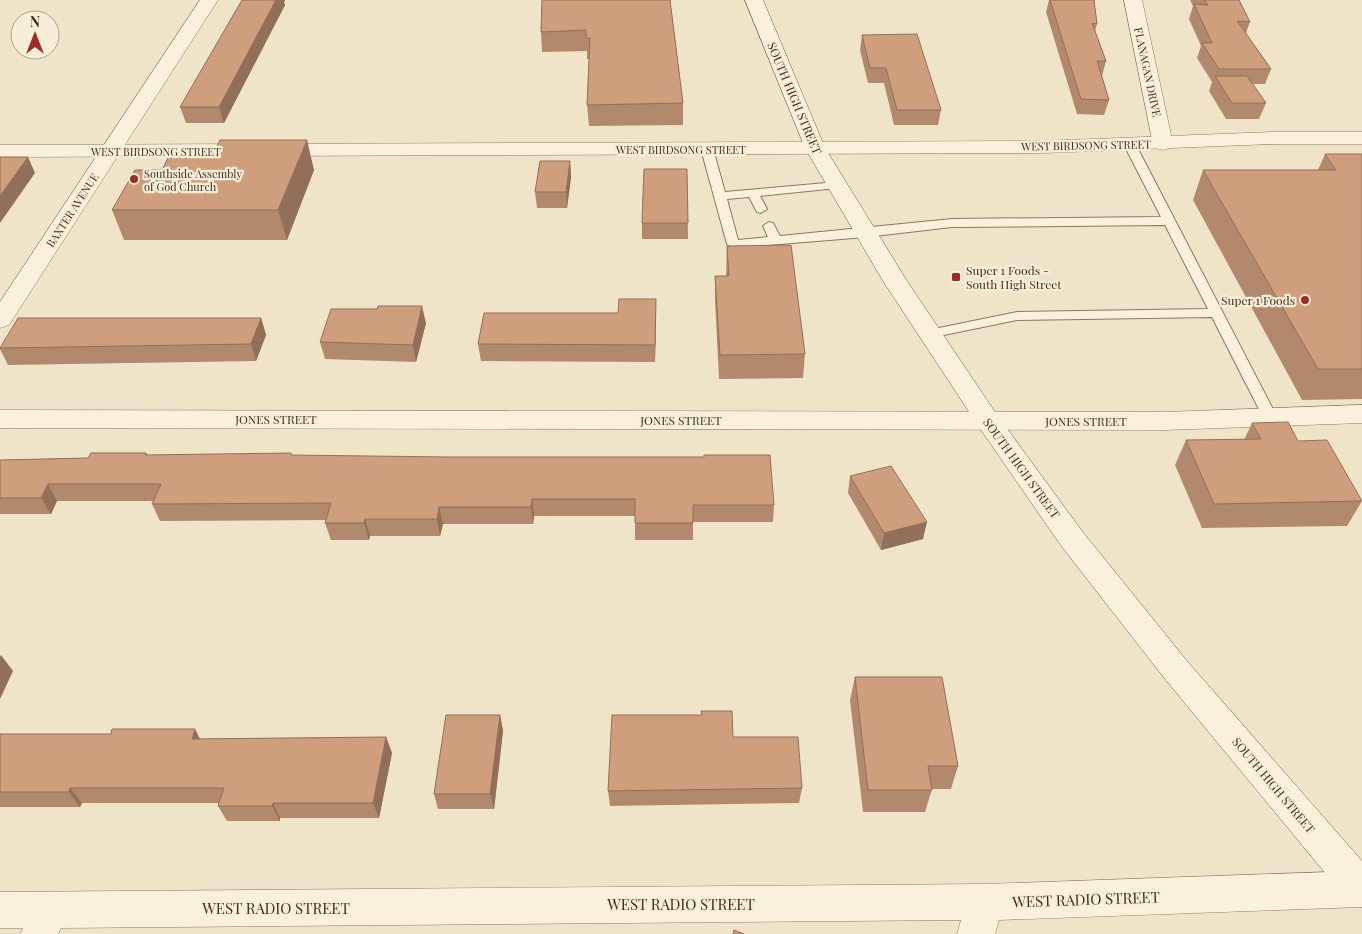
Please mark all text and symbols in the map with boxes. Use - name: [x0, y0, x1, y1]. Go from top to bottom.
- north arrow: [10, 10, 60, 60]
- text: N: [30, 12, 40, 31]
- street label: FLANAGAN DRIVE: [1131, 26, 1165, 118]
- street label: SOUTH HIGH STREET: [764, 39, 826, 157]
- street label: WEST BIRDSONG STREET: [1020, 136, 1151, 154]
- street label: WEST BIRDSONG STREET: [615, 142, 746, 157]
- street label: WEST BIRDSONG STREET: [90, 144, 221, 159]
- place label: Southside Assembly of God Church: [144, 166, 243, 194]
- street label: BAXTER AVENUE: [42, 170, 102, 250]
- marker: Southside Assembly of God Church: [128, 173, 140, 185]
- place label: Super 1 Foods - South High Street: [966, 262, 1062, 292]
- marker: Super 1 Foods - South High Street: [950, 271, 962, 283]
- place label: Super 1 Foods: [1221, 292, 1295, 308]
- marker: Super 1 Foods: [1299, 294, 1311, 306]
- street label: JONES STREET: [234, 411, 317, 427]
- street label: JONES STREET: [639, 412, 722, 428]
- street label: JONES STREET: [1044, 413, 1127, 429]
- street label: SOUTH HIGH STREET: [980, 415, 1064, 522]
- street label: SOUTH HIGH STREET: [1229, 734, 1319, 837]
- street label: WEST RADIO STREET: [1011, 886, 1160, 912]
- street label: WEST RADIO STREET: [606, 894, 755, 914]
- street label: WEST RADIO STREET: [201, 898, 350, 918]

